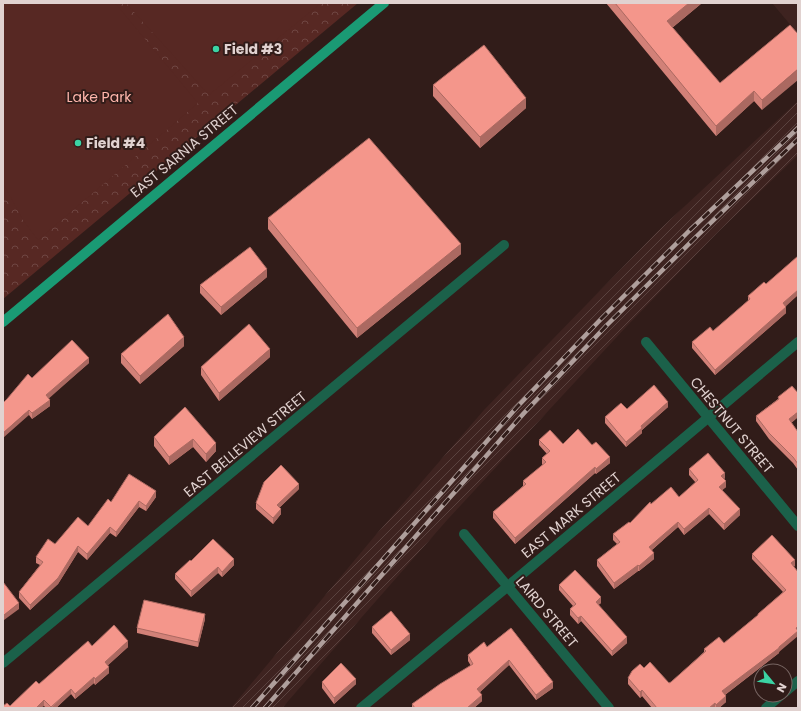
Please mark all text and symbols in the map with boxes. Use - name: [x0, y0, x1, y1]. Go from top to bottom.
- place label: Field #3: [224, 39, 282, 59]
- marker: Field #3: [211, 44, 221, 54]
- park label: Lake Park: [66, 87, 132, 107]
- street label: EAST SARNIA STREET: [126, 100, 242, 202]
- place label: Field #4: [86, 133, 145, 153]
- marker: Field #4: [73, 138, 83, 148]
- street label: CHESTNUT STREET: [686, 372, 779, 478]
- street label: EAST BELLEVIEW STREET: [179, 386, 311, 501]
- street label: EAST MARK STREET: [517, 467, 625, 563]
- street label: LAIRD STREET: [511, 572, 583, 652]
- north arrow: [753, 663, 793, 703]
- text: N: [773, 680, 791, 695]

